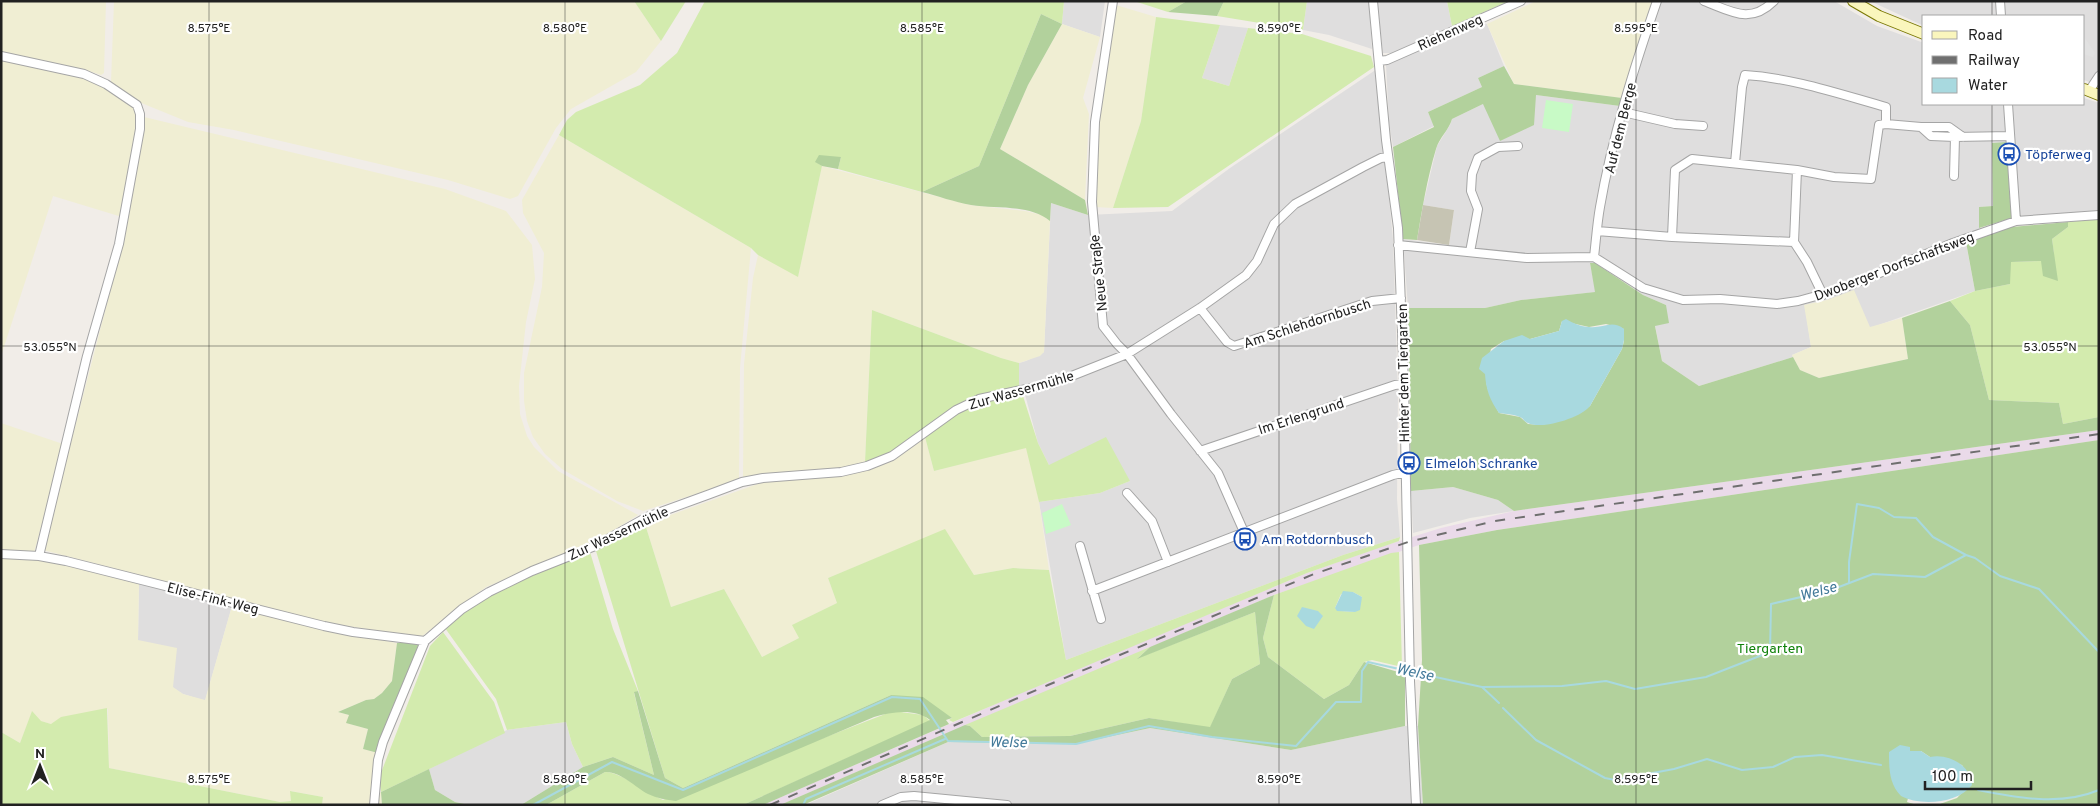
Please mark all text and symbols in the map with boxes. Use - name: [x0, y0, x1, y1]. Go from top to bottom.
- street label: Riehenweg: [1415, 11, 1486, 55]
- legend: [1922, 15, 2085, 105]
- text: 8.575°E: [187, 21, 231, 37]
- text: 8.580°E: [543, 21, 587, 37]
- text: 8.585°E: [900, 21, 944, 37]
- text: 8.590°E: [1257, 21, 1301, 37]
- text: 8.595°E: [1614, 21, 1658, 37]
- text: Road: [1968, 27, 2003, 46]
- text: Railway: [1968, 52, 2020, 71]
- text: Water: [1968, 77, 2008, 96]
- street label: Auf dem Berge: [1602, 81, 1641, 176]
- bus stop icon: Töpferweg: [1997, 142, 2021, 166]
- place label: Töpferweg: [2025, 147, 2091, 164]
- street label: Dwoberger Dorfschaftsweg: [1812, 229, 1977, 306]
- street label: Neue Straße: [1087, 234, 1112, 312]
- street label: Am Schlehdornbusch: [1242, 296, 1373, 353]
- street label: Hinter dem Tiergarten: [1395, 303, 1414, 443]
- text: 53.055°N: [23, 340, 77, 356]
- text: 53.055°N: [2023, 340, 2077, 356]
- street label: Zur Wassermühle: [967, 368, 1076, 415]
- street label: Im Erlengrund: [1256, 396, 1347, 439]
- bus stop icon: Elmeloh Schranke: [1397, 451, 1421, 475]
- place label: Elmeloh Schranke: [1425, 456, 1538, 473]
- street label: Zur Wassermühle: [566, 504, 672, 565]
- bus stop icon: Am Rotdornbusch: [1233, 527, 1257, 551]
- place label: Am Rotdornbusch: [1261, 532, 1373, 549]
- water label: Welse: [1798, 578, 1839, 606]
- street label: Elise-Fink-Weg: [165, 580, 260, 619]
- park label: Tiergarten: [1737, 641, 1803, 658]
- water label: Welse: [1394, 660, 1435, 687]
- water label: Welse: [989, 734, 1027, 753]
- north arrow: [15, 741, 65, 791]
- text: N: [35, 746, 45, 763]
- scale bar: [1925, 758, 2031, 790]
- text: 100 m: [1932, 768, 1973, 787]
- text: 8.575°E: [187, 772, 231, 788]
- text: 8.580°E: [543, 772, 587, 788]
- text: 8.585°E: [900, 772, 944, 788]
- text: 8.590°E: [1257, 772, 1301, 788]
- text: 8.595°E: [1614, 772, 1658, 788]

